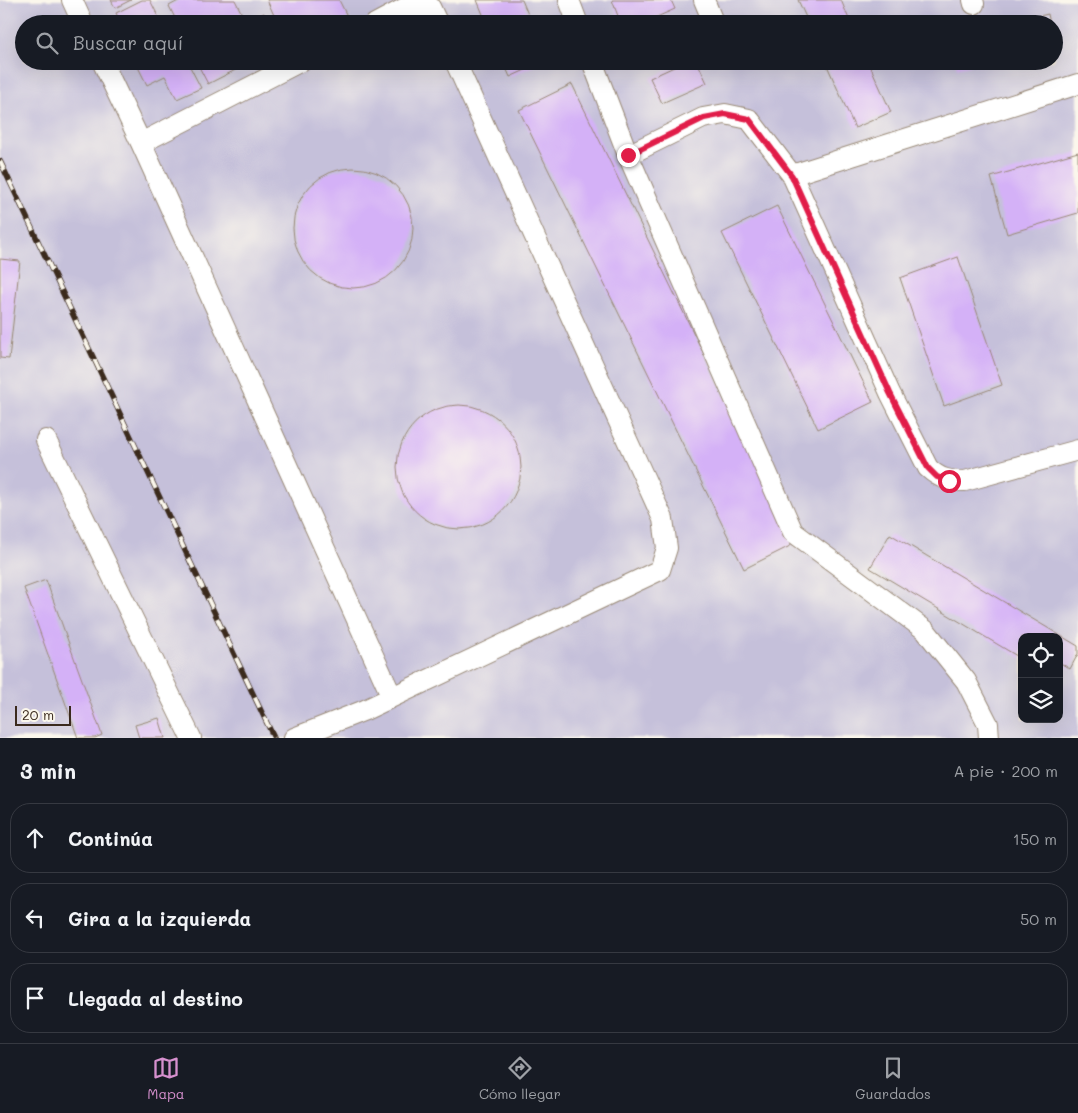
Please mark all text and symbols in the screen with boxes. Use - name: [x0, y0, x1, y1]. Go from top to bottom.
- search box: [15, 15, 1063, 70]
- icon: search: [33, 29, 61, 57]
- text: Buscar aquí: [73, 30, 183, 55]
- route end: [617, 144, 640, 167]
- route start: [938, 470, 961, 493]
- map controls: [1018, 633, 1063, 723]
- button: locate: [1018, 633, 1063, 678]
- button: layers: [1018, 678, 1063, 723]
- scale bar: [15, 703, 71, 726]
- text: 20 m: [22, 705, 54, 724]
- text: 3 min: [20, 757, 76, 784]
- text: A pie · 200 m: [953, 760, 1058, 781]
- icon: ahead: [21, 824, 49, 852]
- text: Continúa: [68, 826, 153, 851]
- text: 150 m: [1013, 828, 1057, 849]
- icon: left: [21, 904, 49, 932]
- text: Gira a la izquierda: [68, 906, 251, 931]
- text: 50 m: [1020, 908, 1057, 929]
- icon: arrive: [21, 984, 49, 1012]
- text: Llegada al destino: [68, 986, 243, 1011]
- tab: Mapa: [147, 1054, 185, 1103]
- tab: Cómo llegar: [479, 1054, 561, 1103]
- tab: Guardados: [855, 1054, 931, 1103]

